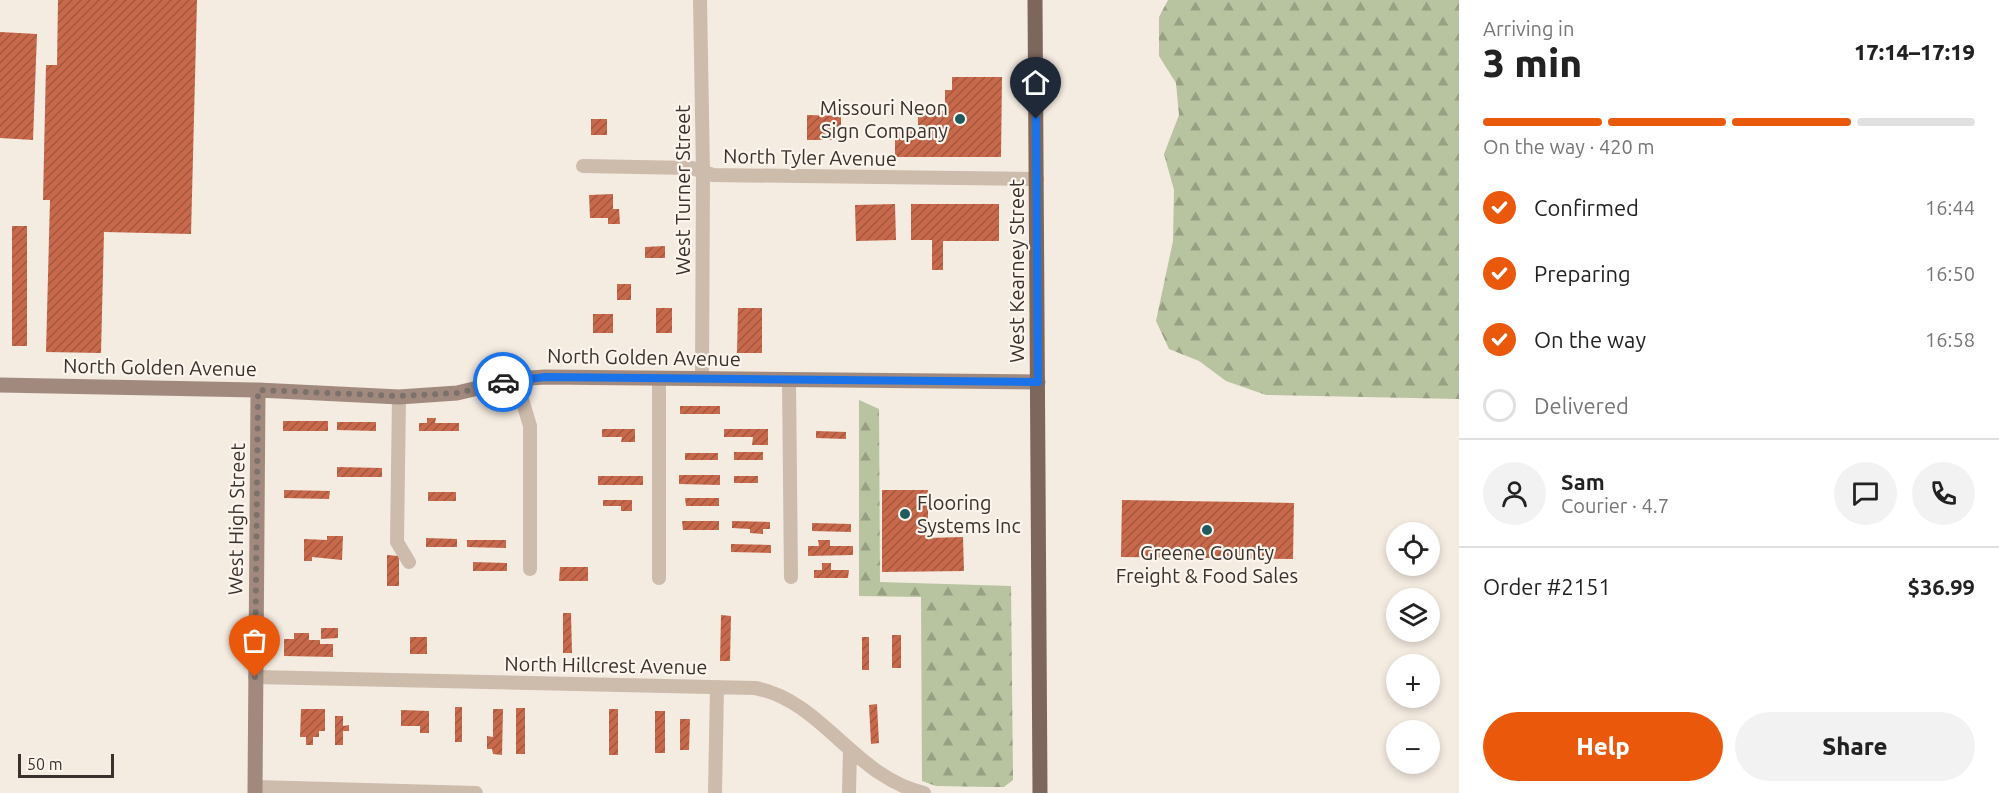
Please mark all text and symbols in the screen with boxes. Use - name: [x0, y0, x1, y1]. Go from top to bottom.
- text: Arriving in: [1483, 17, 1574, 40]
- text: 17:14–17:19: [1854, 39, 1975, 64]
- text: 3 min: [1483, 41, 1582, 84]
- pin: [1010, 57, 1061, 119]
- icon: home: [1019, 66, 1052, 99]
- place label: Missouri Neon Sign Company: [820, 96, 948, 142]
- street label: West Turner Street: [671, 105, 694, 275]
- marker: Missouri Neon Sign Company: [953, 112, 967, 126]
- text: On the way · 420 m: [1483, 135, 1655, 158]
- street label: North Tyler Avenue: [723, 144, 897, 170]
- street label: West Kearney Street: [1005, 179, 1028, 363]
- icon: check: [1483, 191, 1516, 224]
- text: Confirmed: [1534, 195, 1639, 220]
- text: 16:44: [1925, 196, 1975, 219]
- icon: check: [1483, 257, 1516, 290]
- text: Preparing: [1534, 261, 1631, 286]
- text: 16:50: [1925, 262, 1975, 285]
- icon: check: [1483, 323, 1516, 356]
- text: On the way: [1534, 327, 1646, 352]
- text: 16:58: [1925, 328, 1975, 351]
- street label: North Golden Avenue: [547, 344, 741, 370]
- courier: [473, 352, 533, 412]
- street label: North Golden Avenue: [63, 354, 257, 380]
- icon: car: [487, 366, 520, 399]
- text: Delivered: [1534, 393, 1629, 418]
- street label: West High Street: [223, 442, 249, 595]
- button: person: [1483, 462, 1546, 525]
- button: chat: [1834, 462, 1897, 525]
- button: phone: [1912, 462, 1975, 525]
- text: Sam: [1561, 469, 1605, 494]
- place label: Flooring Systems Inc: [917, 491, 1021, 537]
- text: Courier · 4.7: [1561, 494, 1669, 517]
- marker: Flooring Systems Inc: [898, 507, 912, 521]
- map controls: [1386, 522, 1440, 774]
- button: locate: [1386, 522, 1440, 576]
- marker: Greene County Freight & Food Sales: [1200, 523, 1214, 537]
- place label: Greene County Freight & Food Sales: [1116, 541, 1298, 587]
- text: Order #2151: [1483, 574, 1611, 599]
- text: $36.99: [1908, 574, 1975, 599]
- button: layers: [1386, 588, 1440, 642]
- pin: [229, 615, 280, 677]
- icon: bag: [238, 624, 271, 657]
- street label: North Hillcrest Avenue: [504, 652, 708, 678]
- button: +: [1386, 654, 1440, 708]
- button: Help: [1483, 712, 1723, 781]
- button: Share: [1735, 712, 1975, 781]
- button: −: [1386, 720, 1440, 774]
- scale bar: [18, 751, 114, 778]
- text: 50 m: [27, 755, 63, 773]

